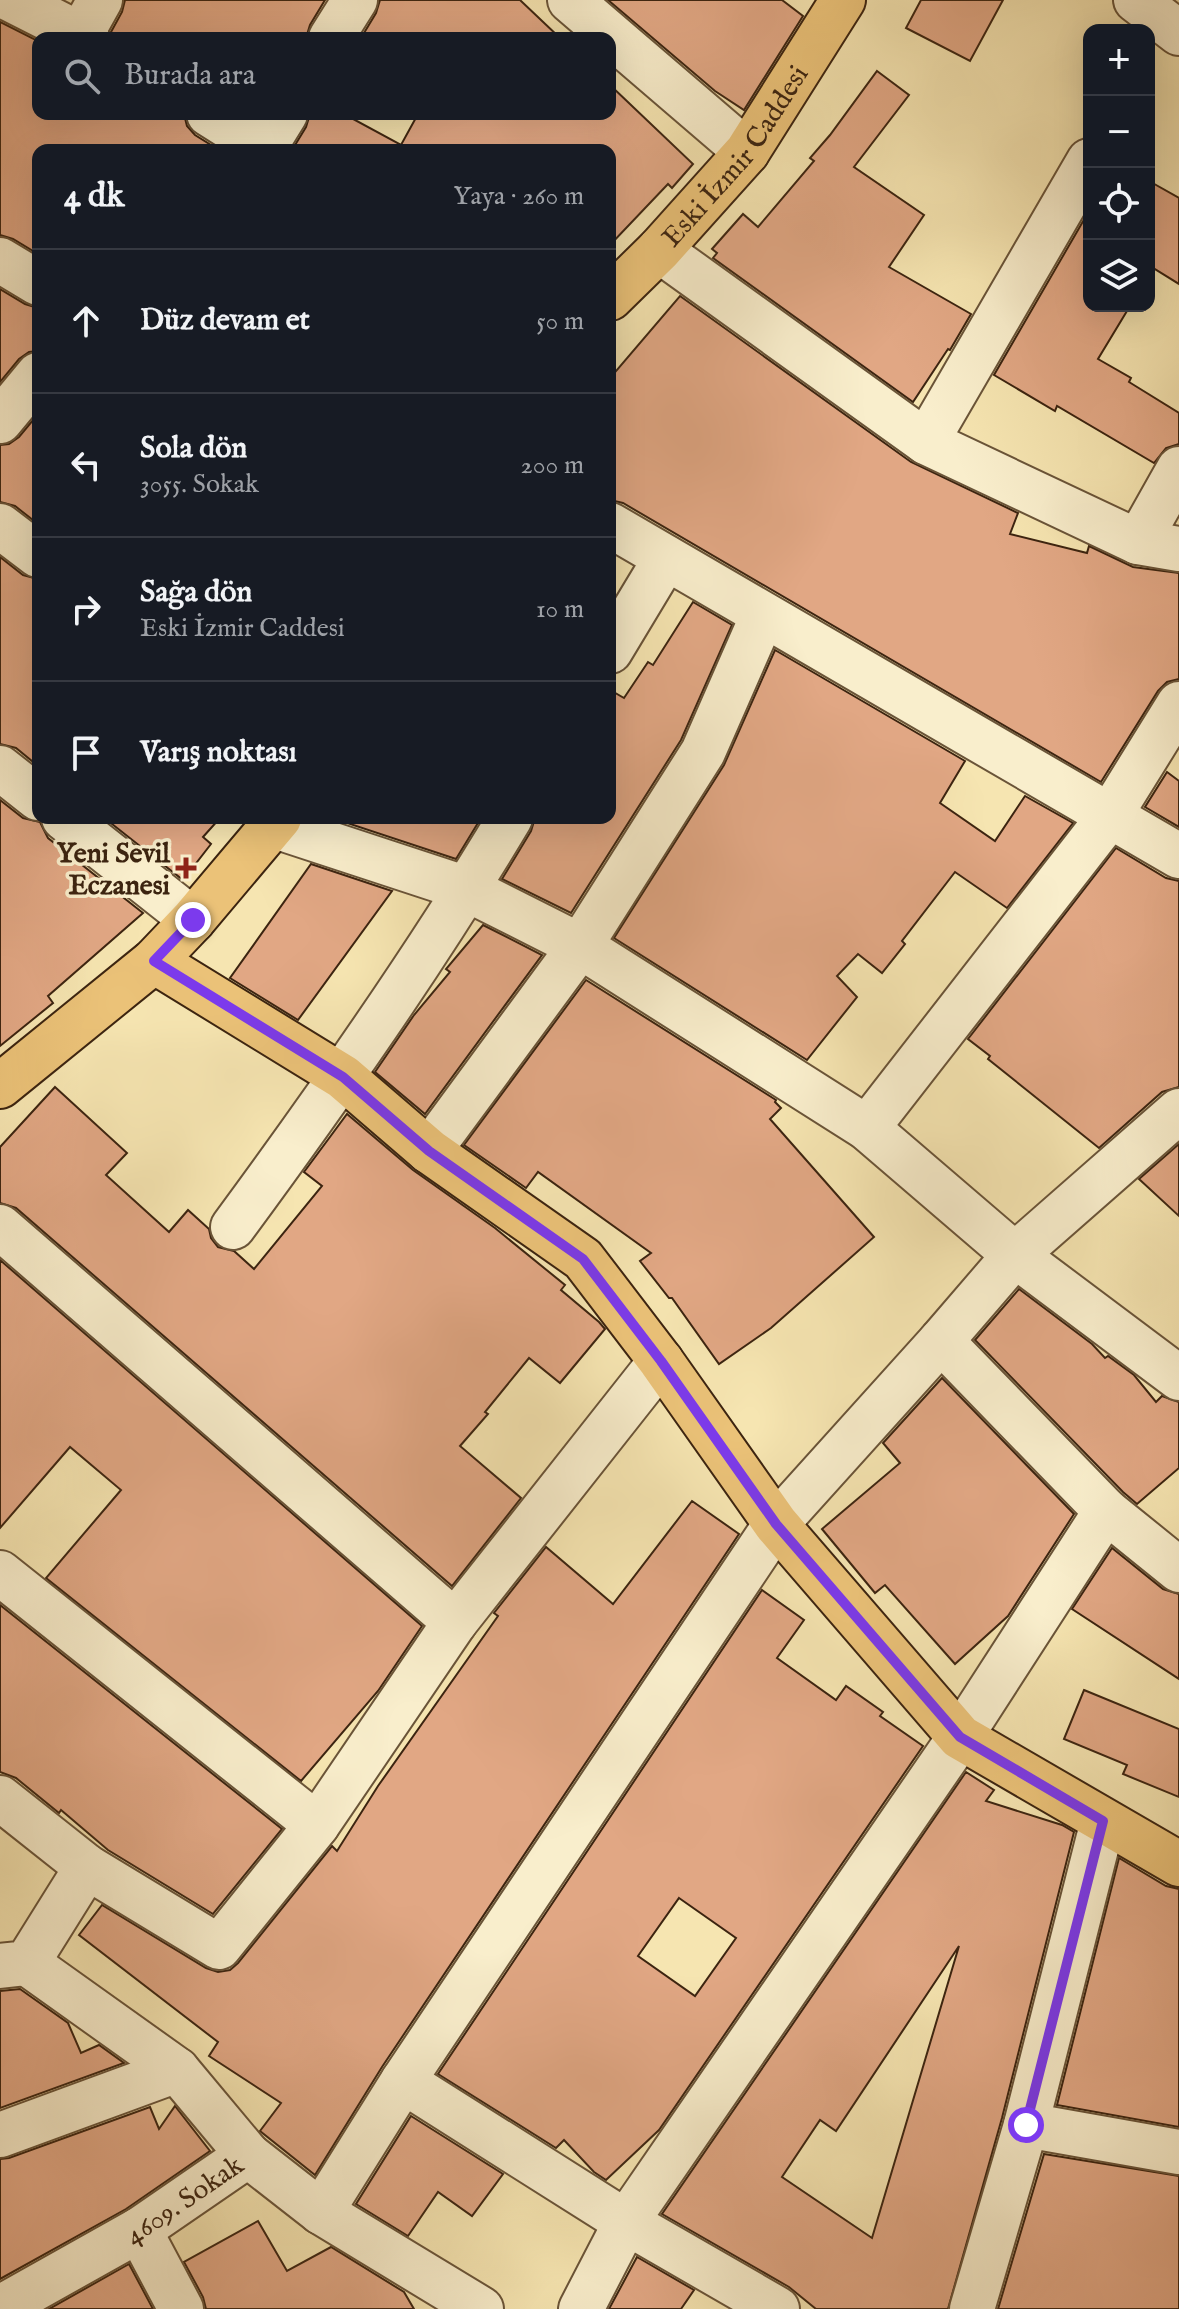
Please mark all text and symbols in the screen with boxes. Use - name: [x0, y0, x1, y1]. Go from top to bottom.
- map controls: [1083, 24, 1155, 312]
- button: +: [1083, 24, 1155, 96]
- search box: [32, 32, 616, 120]
- icon: search: [60, 54, 104, 98]
- text: Burada ara: [124, 57, 256, 95]
- street label: Eski İzmir Caddesi: [655, 59, 817, 255]
- button: −: [1083, 96, 1155, 168]
- button: locate: [1083, 168, 1155, 240]
- text: 4 dk: [64, 175, 124, 218]
- text: Yaya · 260 m: [453, 180, 584, 213]
- button: layers: [1083, 240, 1155, 312]
- icon: ahead: [64, 299, 108, 343]
- text: Düz devam et: [140, 302, 310, 340]
- text: 50 m: [536, 305, 584, 338]
- text: Sola dön: [140, 430, 247, 468]
- icon: left: [64, 443, 108, 487]
- text: 200 m: [520, 449, 584, 482]
- text: 3055. Sokak: [140, 468, 259, 501]
- text: Sağa dön: [140, 574, 252, 612]
- icon: right: [64, 587, 108, 631]
- text: 10 m: [536, 593, 584, 626]
- text: Eski İzmir Caddesi: [140, 612, 345, 645]
- icon: arrive: [64, 731, 108, 775]
- text: Varış noktası: [140, 734, 297, 772]
- place label: Yeni Sevil Eczanesi: [56, 837, 171, 904]
- marker: Yeni Sevil Eczanesi: [177, 859, 195, 877]
- route end: [175, 902, 211, 938]
- route start: [1008, 2107, 1044, 2143]
- street label: 4609. Sokak: [120, 2148, 252, 2254]

